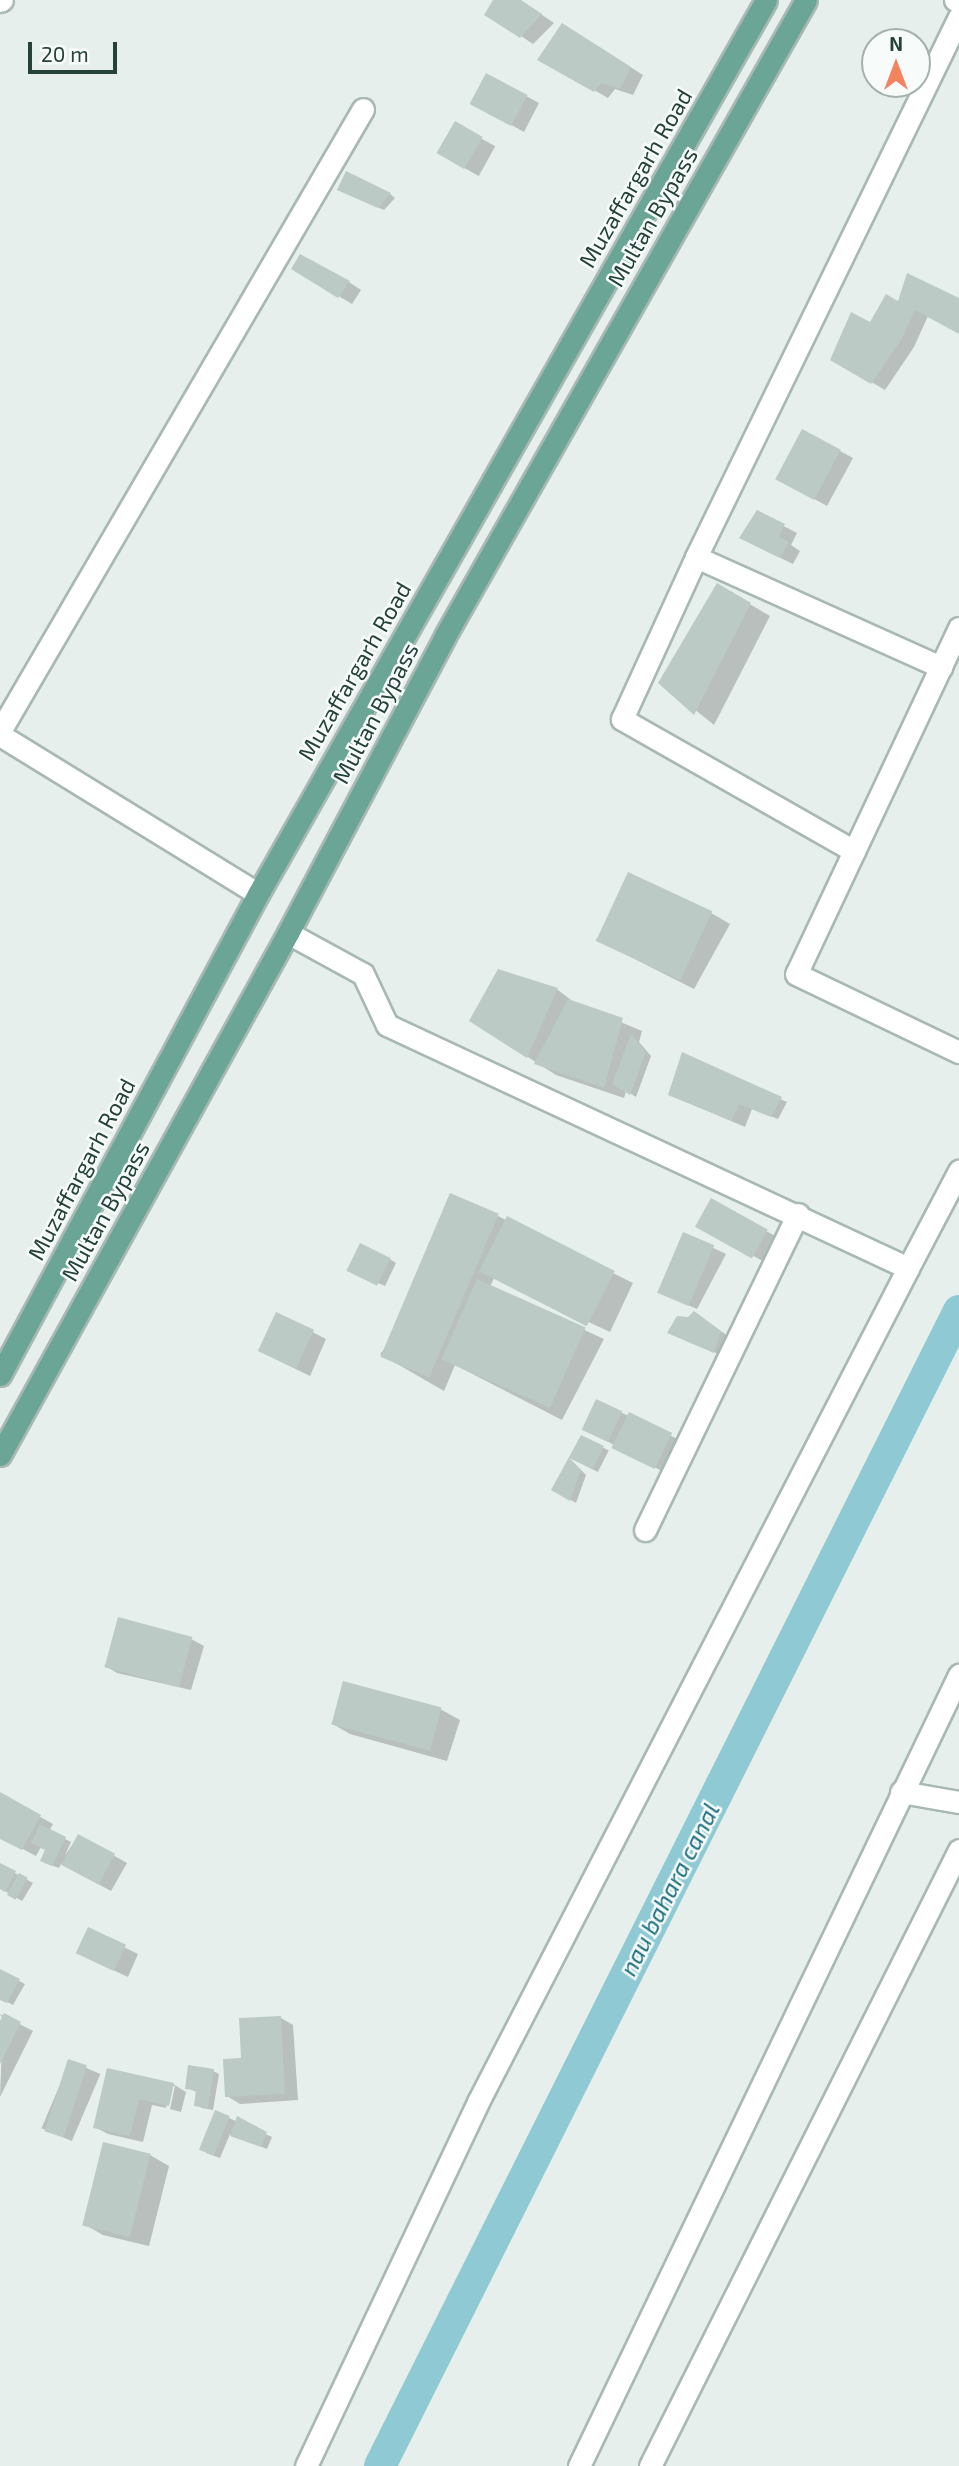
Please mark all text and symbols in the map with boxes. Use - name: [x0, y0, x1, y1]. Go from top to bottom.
- scale bar: [32, 28, 121, 72]
- north arrow: [861, 28, 931, 98]
- text: N: [889, 32, 903, 55]
- text: 20 m: [41, 41, 89, 66]
- street label: Muzaffargarh Road: [573, 84, 697, 272]
- street label: Multan Bypass: [601, 143, 703, 291]
- street label: Muzaffargarh Road: [292, 577, 416, 765]
- street label: Multan Bypass: [326, 638, 424, 788]
- street label: Muzaffargarh Road: [21, 1073, 141, 1265]
- street label: Multan Bypass: [55, 1136, 155, 1286]
- water label: nau bahara canal: [613, 1798, 725, 1980]

